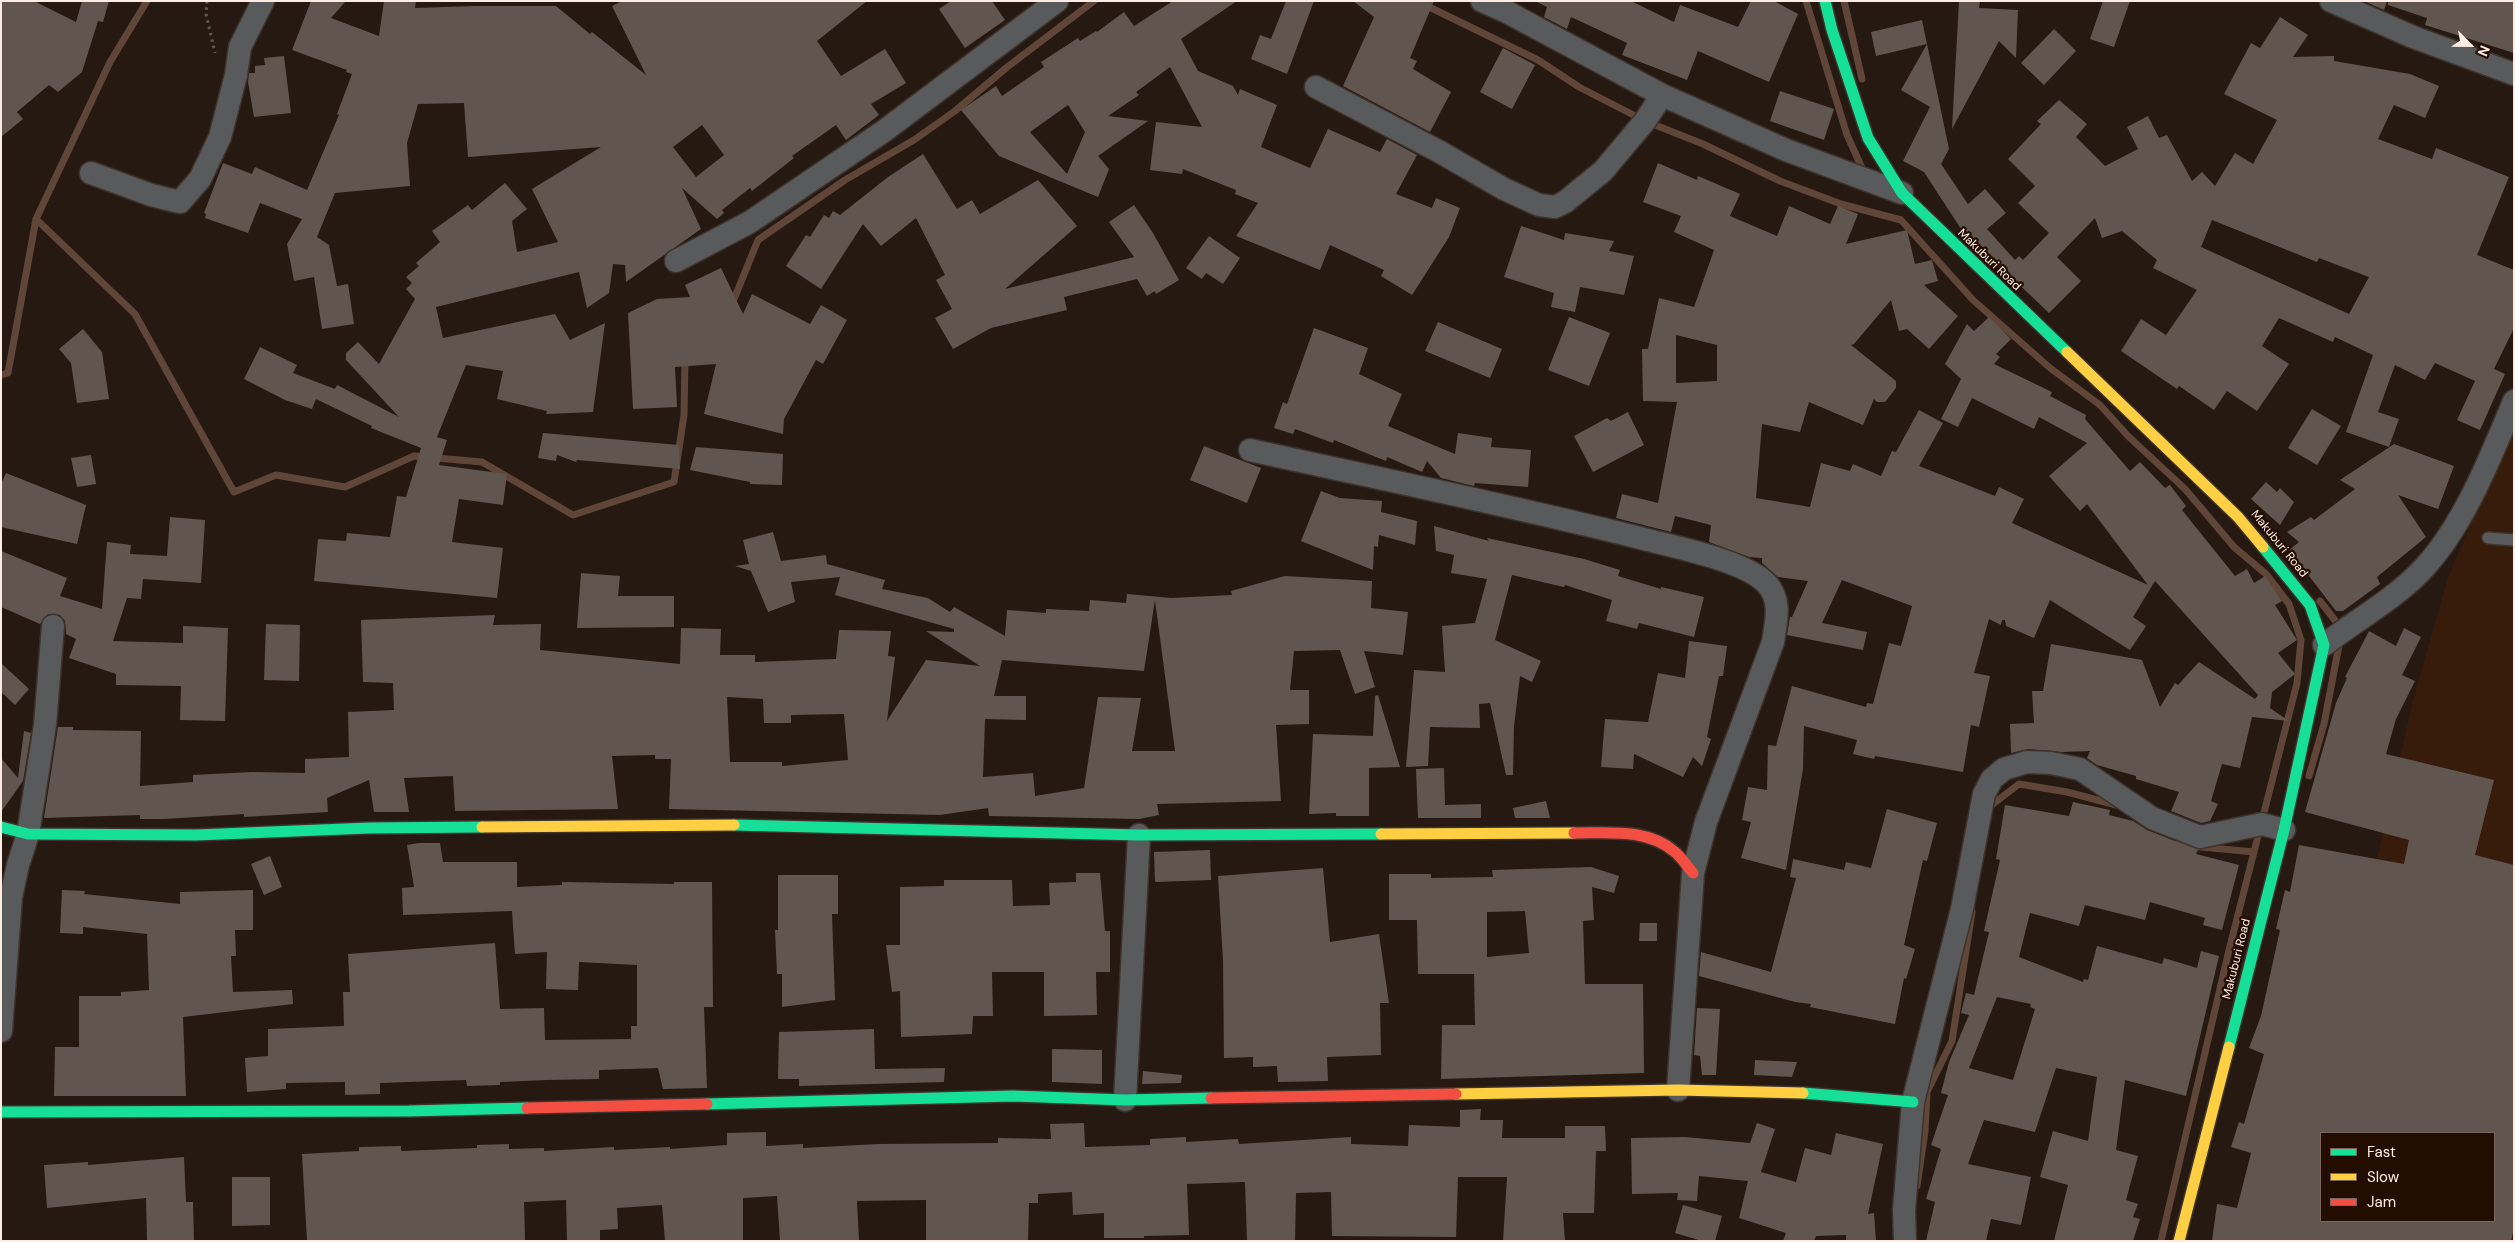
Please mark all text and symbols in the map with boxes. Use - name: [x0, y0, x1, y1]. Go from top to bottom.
- north arrow: [2445, 20, 2495, 70]
- text: N: [2474, 43, 2494, 59]
- street label: Makuburi Road: [1954, 226, 2024, 294]
- street label: Makuburi Road: [2247, 507, 2311, 581]
- street label: Makuburi Road: [2220, 917, 2254, 1001]
- legend: [2320, 1132, 2495, 1222]
- text: Fast: [2367, 1142, 2396, 1162]
- text: Slow: [2367, 1167, 2399, 1187]
- text: Jam: [2367, 1192, 2396, 1212]

